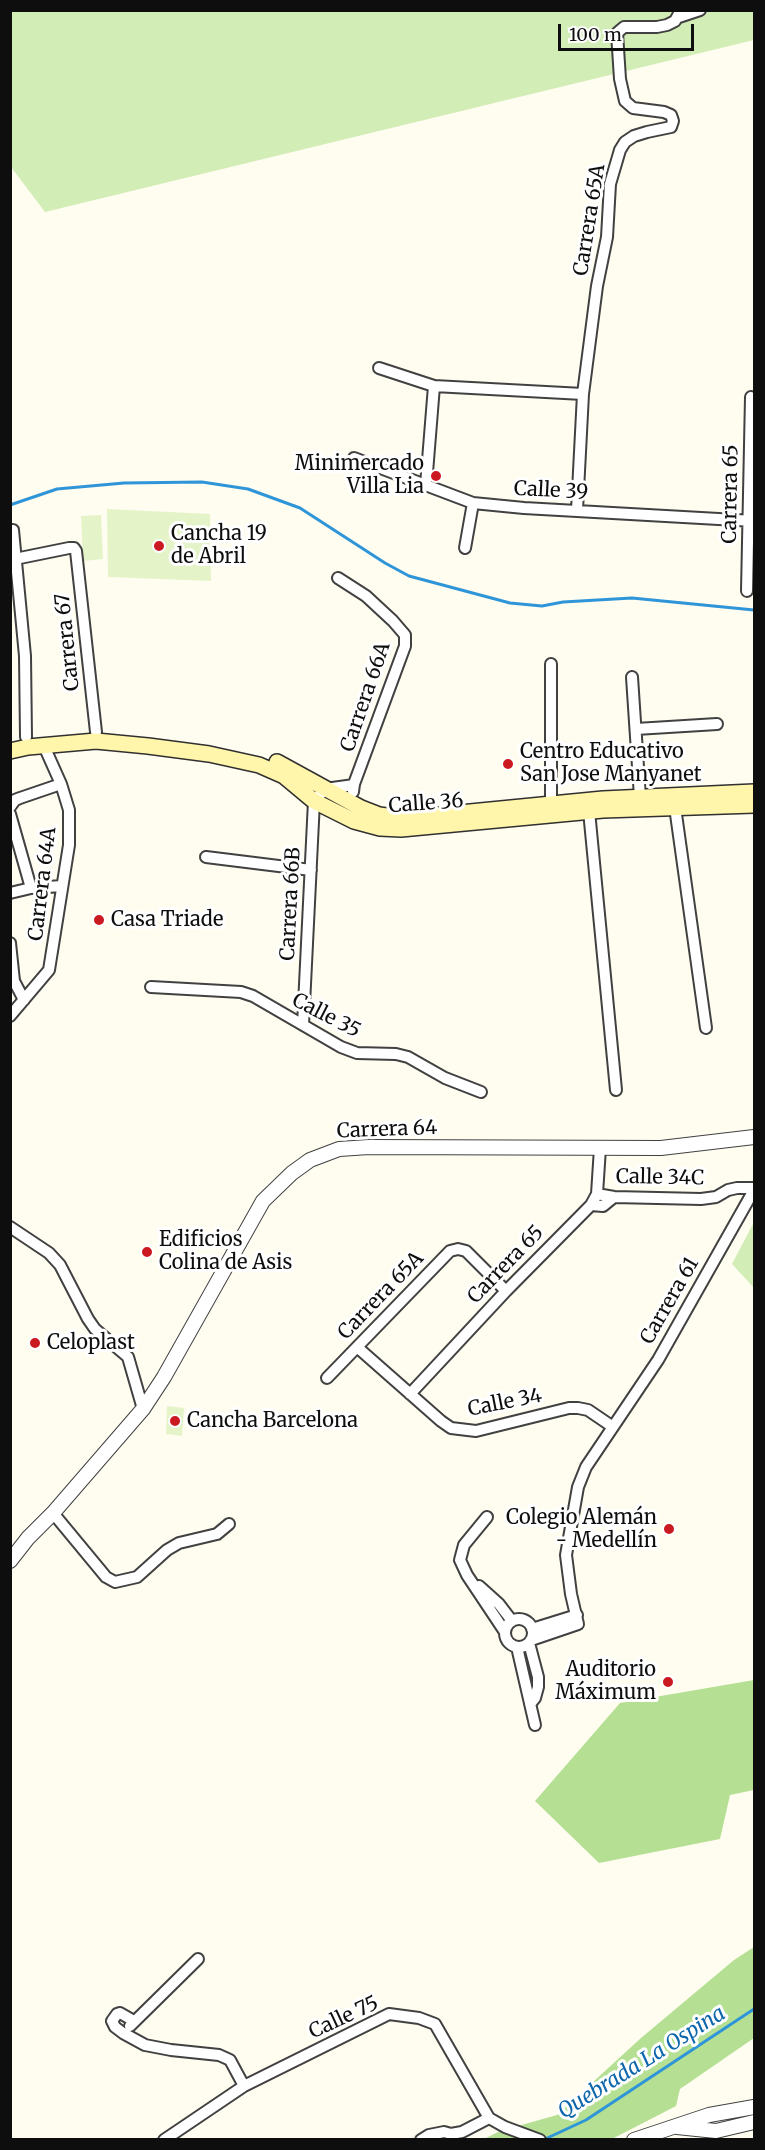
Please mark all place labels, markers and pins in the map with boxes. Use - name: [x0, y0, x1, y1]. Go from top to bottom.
- place label: Minimercado Villa Lia: [295, 452, 424, 499]
- marker: Minimercado Villa Lia: [429, 469, 443, 483]
- place label: Cancha 19 de Abril: [171, 522, 267, 569]
- marker: Cancha 19 de Abril: [152, 539, 166, 553]
- place label: Centro Educativo San Jose Manyanet: [520, 740, 701, 787]
- marker: Centro Educativo San Jose Manyanet: [501, 757, 515, 771]
- place label: Casa Triade: [111, 908, 223, 932]
- marker: Casa Triade: [92, 913, 106, 927]
- place label: Edificios Colina de Asis: [159, 1228, 292, 1275]
- marker: Edificios Colina de Asis: [140, 1245, 154, 1259]
- place label: Celoplast: [47, 1331, 135, 1355]
- marker: Celoplast: [28, 1336, 42, 1350]
- place label: Cancha Barcelona: [187, 1409, 358, 1433]
- marker: Cancha Barcelona: [168, 1414, 182, 1428]
- place label: Colegio Alemán - Medellín: [506, 1506, 657, 1553]
- marker: Colegio Alemán - Medellín: [662, 1522, 676, 1536]
- place label: Auditorio Máximum: [555, 1658, 656, 1705]
- marker: Auditorio Máximum: [661, 1675, 675, 1689]

